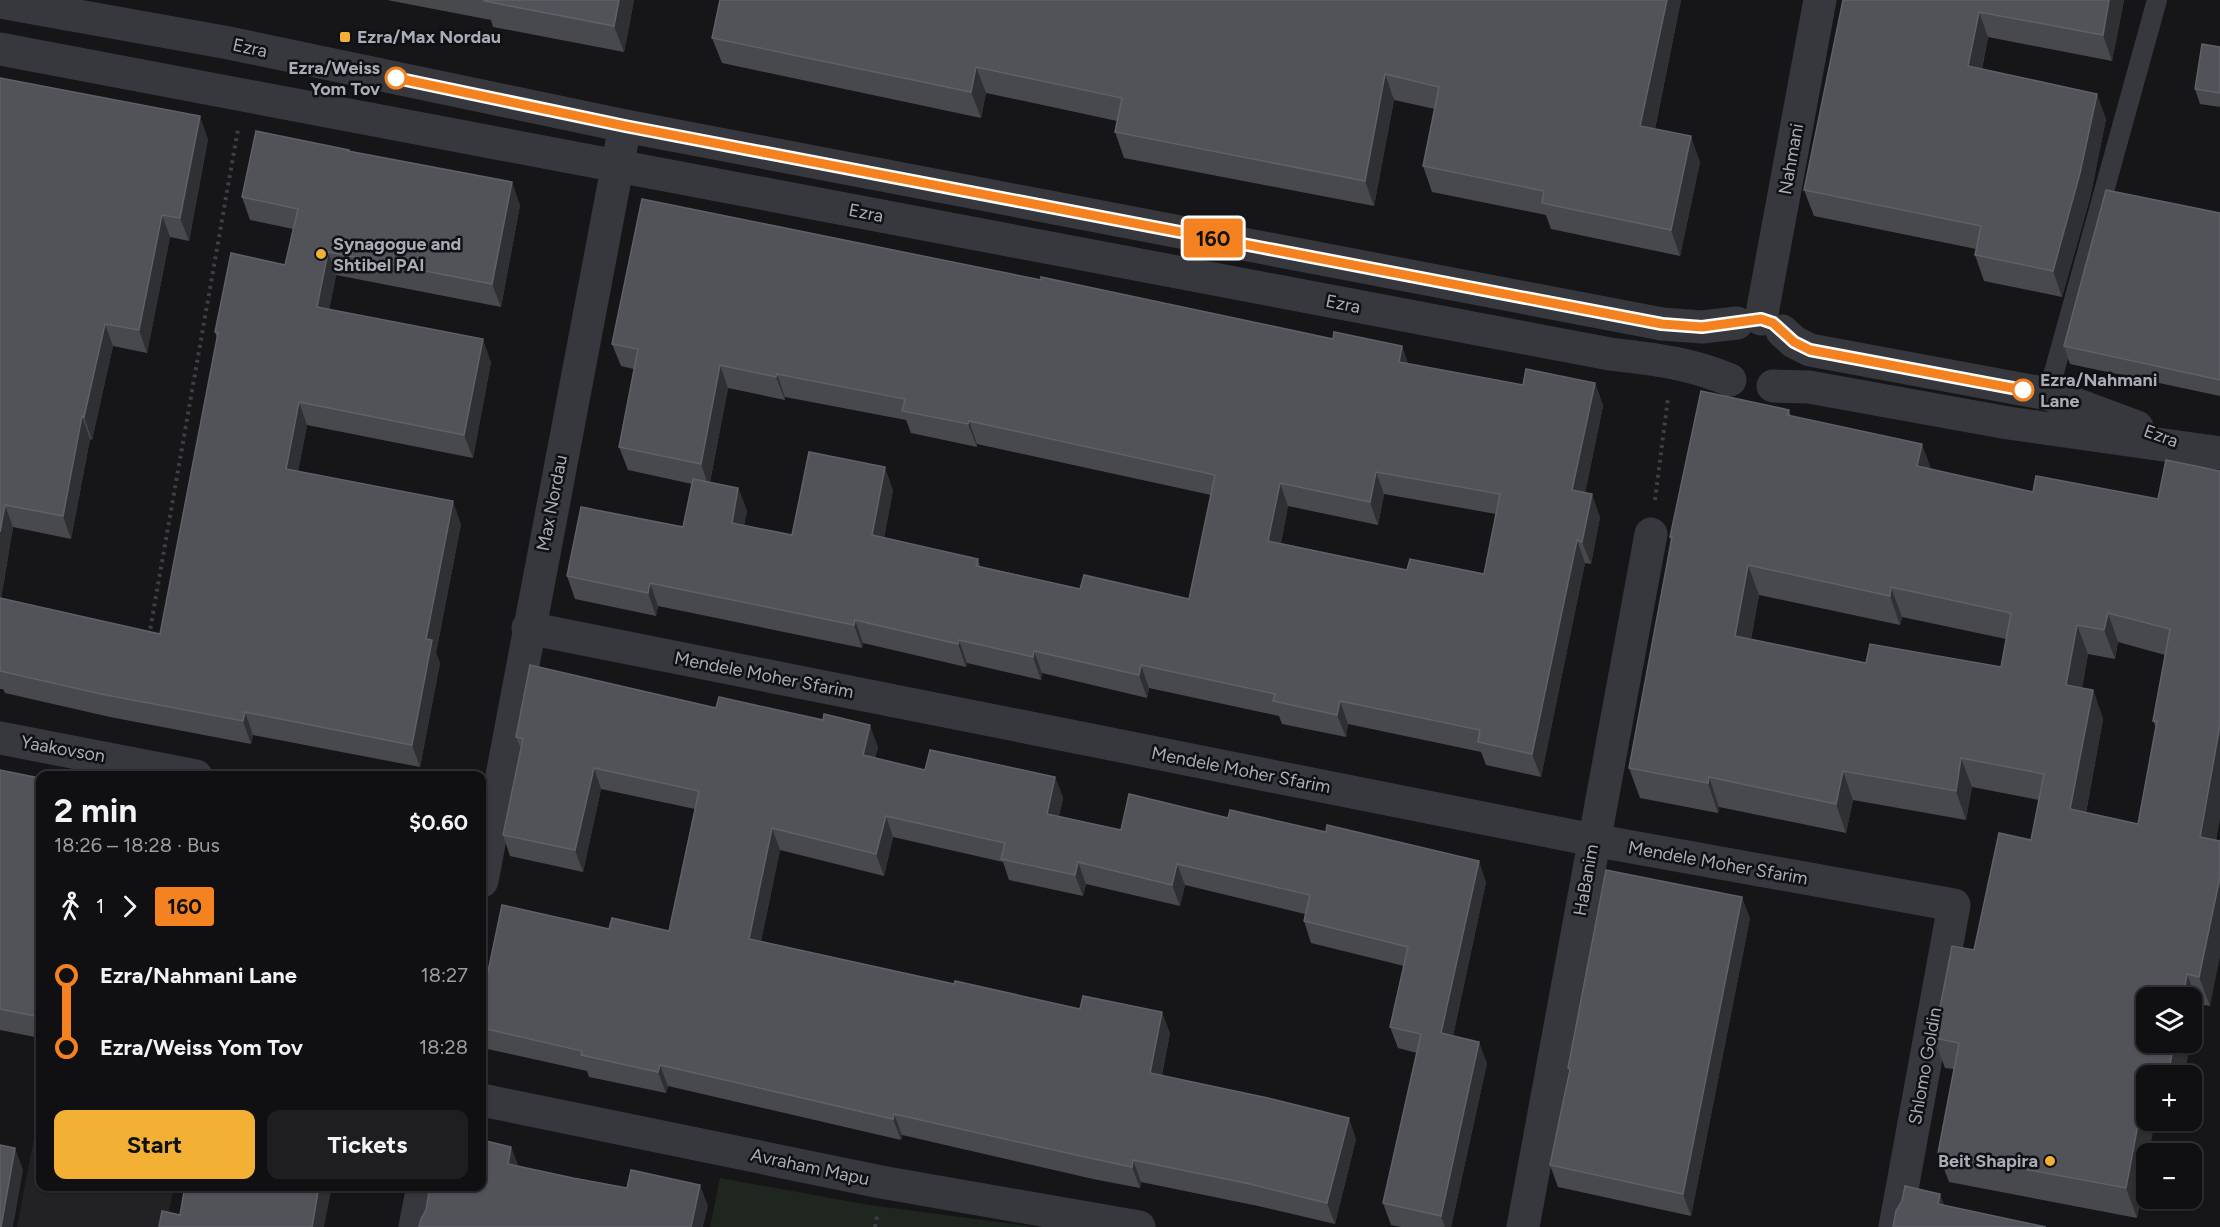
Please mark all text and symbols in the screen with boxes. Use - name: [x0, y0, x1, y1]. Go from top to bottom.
- place label: Ezra/Max Nordau: [357, 26, 501, 48]
- marker: Ezra/Max Nordau: [338, 30, 352, 44]
- street label: Ezra: [231, 34, 269, 62]
- place label: Ezra/Weiss Yom Tov: [288, 57, 381, 100]
- marker: Ezra/Weiss Yom Tov: [385, 67, 407, 89]
- street label: Nahmani: [1774, 122, 1808, 196]
- street label: Ezra: [847, 199, 885, 227]
- line badge: 160: [1178, 218, 1248, 258]
- text: 160: [1196, 226, 1230, 251]
- place label: Synagogue and Shtibel PAI: [333, 233, 461, 276]
- marker: Synagogue and Shtibel PAI: [314, 247, 328, 261]
- street label: Ezra: [1324, 290, 1362, 318]
- place label: Ezra/Nahmani Lane: [2040, 369, 2157, 412]
- marker: Ezra/Nahmani Lane: [2012, 379, 2034, 401]
- street label: Ezra: [2141, 420, 2181, 452]
- street label: Max Nordau: [532, 453, 572, 553]
- street label: Mendele Moher Sfarim: [672, 647, 856, 703]
- street label: Yaakovson: [19, 731, 107, 767]
- street label: Mendele Moher Sfarim: [1149, 742, 1333, 798]
- text: 2 min: [54, 791, 137, 830]
- text: $0.60: [409, 809, 468, 836]
- text: 18:26 – 18:28 · Bus: [54, 833, 220, 857]
- street label: Mendele Moher Sfarim: [1626, 836, 1810, 890]
- street label: HaBanim: [1569, 842, 1603, 918]
- icon: walk: [54, 890, 87, 923]
- icon: forward: [113, 890, 146, 923]
- text: 1: [96, 894, 104, 918]
- text: 160: [167, 894, 202, 919]
- text: Ezra/Nahmani Lane: [100, 962, 297, 989]
- text: 18:27: [420, 963, 468, 987]
- map controls: [2136, 987, 2202, 1209]
- button: layers: [2136, 987, 2202, 1053]
- street label: Shlomo Goldin: [1904, 1006, 1946, 1126]
- text: Ezra/Weiss Yom Tov: [100, 1034, 303, 1061]
- text: 18:28: [419, 1035, 468, 1059]
- button: +: [2136, 1065, 2202, 1131]
- button: Start: [54, 1110, 255, 1179]
- button: Tickets: [267, 1110, 468, 1179]
- button: −: [2136, 1143, 2202, 1209]
- street label: Avraham Mapu: [749, 1144, 871, 1190]
- place label: Beit Shapira: [1938, 1150, 2038, 1172]
- marker: Beit Shapira: [2043, 1154, 2057, 1168]

